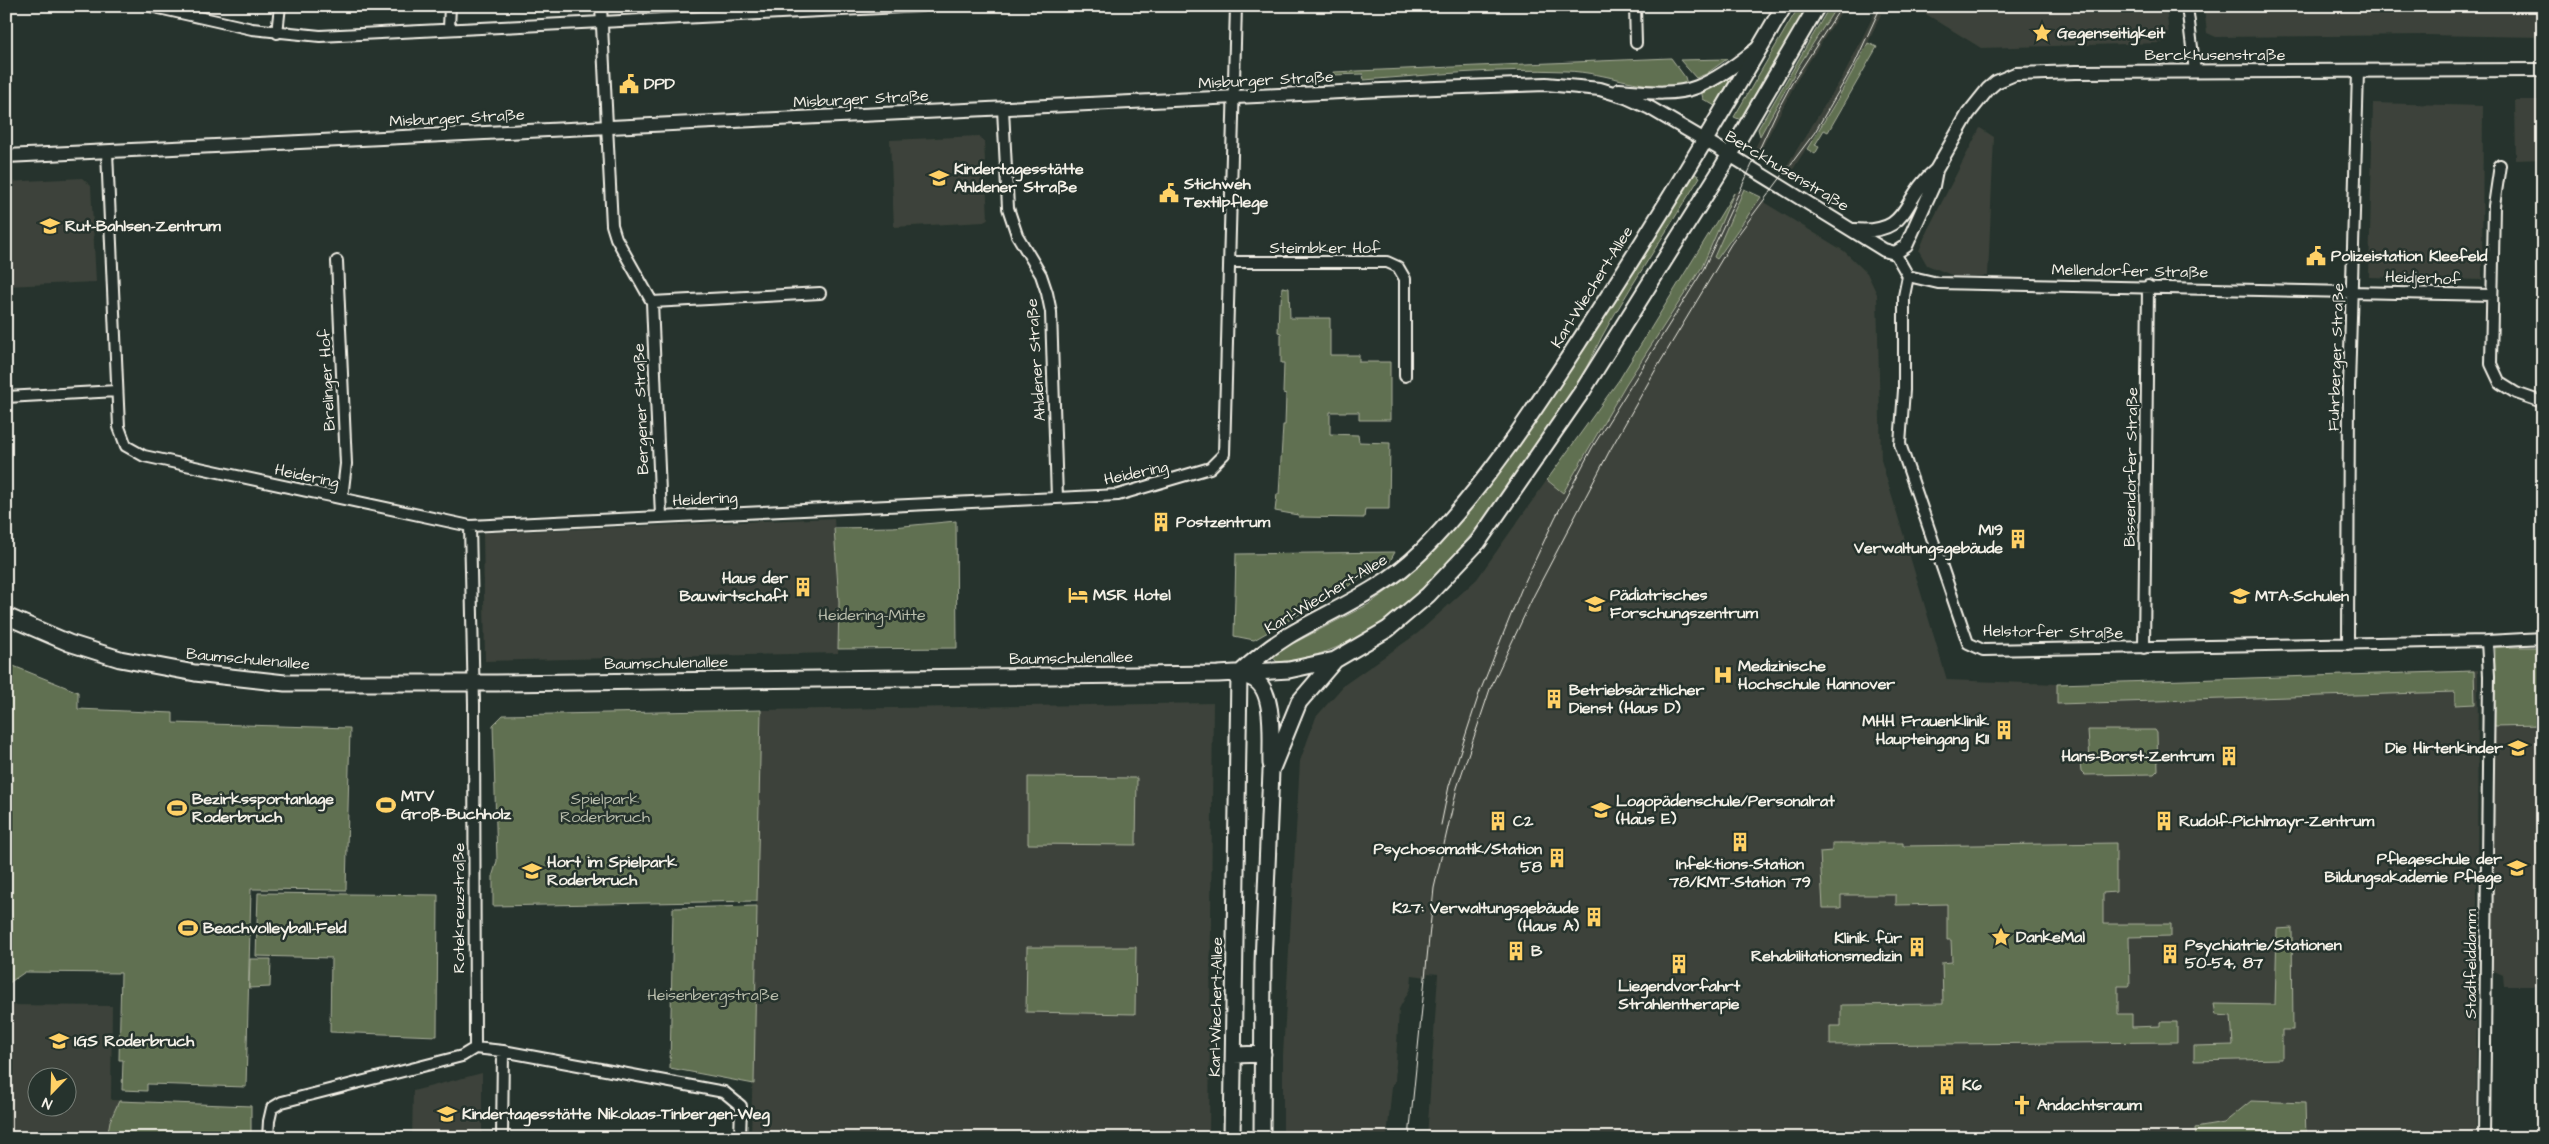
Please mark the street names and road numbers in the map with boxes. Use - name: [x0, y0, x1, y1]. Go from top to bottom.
- street label: Berckhusenstraße: [2144, 44, 2286, 66]
- street label: Misburger Straße: [1198, 65, 1335, 96]
- street label: Misburger Straße: [793, 84, 930, 115]
- street label: Misburger Straße: [389, 103, 526, 134]
- street label: Berckhusenstraße: [1721, 125, 1853, 217]
- street label: Karl-Wiechert-Allee: [1546, 222, 1639, 352]
- street label: Steimbker Hof: [1269, 237, 1381, 259]
- street label: Mellendorfer Straße: [2051, 259, 2209, 283]
- street label: Heidjerhof: [2385, 266, 2462, 290]
- street label: Fuhrberger Straße: [2322, 282, 2351, 432]
- street label: Ahldener Straße: [1021, 297, 1051, 422]
- street label: Brelinger Hof: [313, 328, 342, 432]
- street label: Bergener Straße: [628, 343, 655, 475]
- street label: Bissendorfer Straße: [2119, 387, 2143, 547]
- street label: Heidering: [1102, 455, 1170, 492]
- street label: Heidering: [273, 458, 341, 495]
- street label: Heidering: [672, 486, 738, 513]
- street label: Karl-Wiechert-Allee: [1260, 548, 1392, 639]
- street label: Helstorfer Straße: [1983, 620, 2124, 644]
- street label: Baumschulenallee: [185, 643, 311, 675]
- street label: Baumschulenallee: [1009, 646, 1134, 670]
- street label: Baumschulenallee: [604, 651, 729, 675]
- street label: Rotekreuzstraße: [448, 842, 470, 973]
- street label: Stadtfelddamm: [2460, 909, 2482, 1019]
- street label: Karl-Wiechert-Allee: [1204, 937, 1228, 1077]

